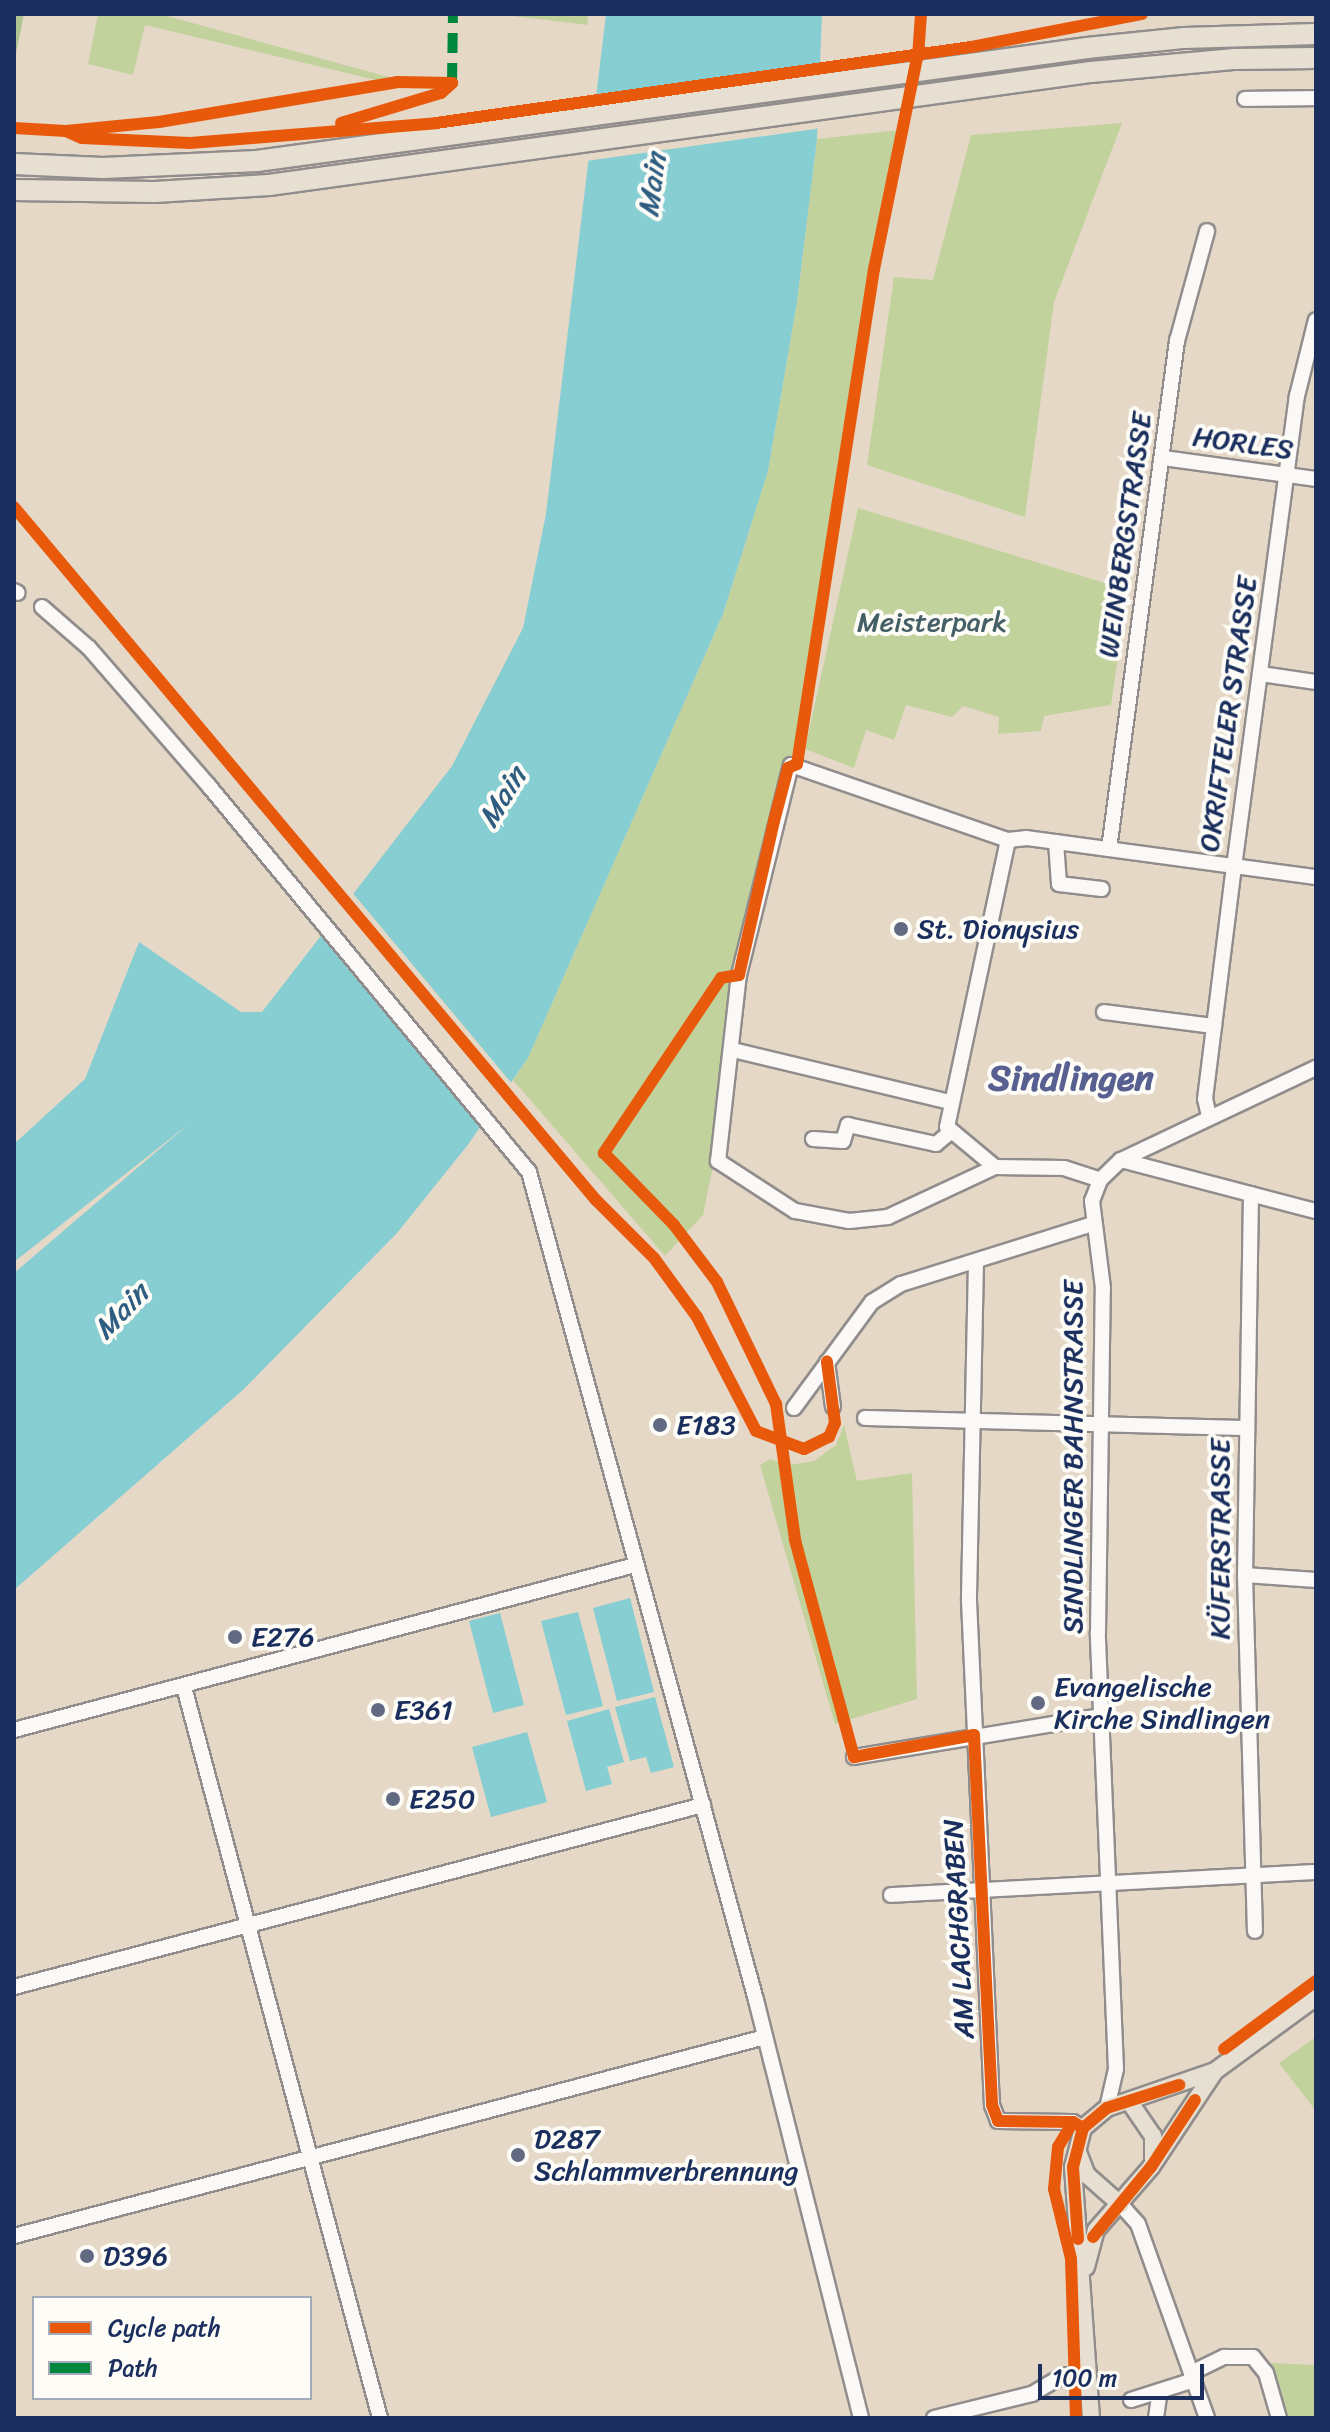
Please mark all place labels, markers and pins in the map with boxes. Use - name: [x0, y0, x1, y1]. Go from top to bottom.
- place label: St. Dionysius: [917, 912, 1078, 946]
- marker: St. Dionysius: [892, 920, 910, 938]
- place label: E183: [676, 1408, 736, 1442]
- marker: E183: [651, 1416, 669, 1434]
- place label: E276: [251, 1620, 315, 1654]
- marker: E276: [226, 1628, 244, 1646]
- place label: Evangelische Kirche Sindlingen: [1054, 1670, 1269, 1736]
- place label: E361: [394, 1693, 453, 1727]
- marker: Evangelische Kirche Sindlingen: [1029, 1694, 1047, 1712]
- marker: E361: [369, 1701, 387, 1719]
- place label: E250: [409, 1782, 475, 1816]
- marker: E250: [384, 1790, 402, 1808]
- place label: D287 Schlammverbrennung: [534, 2122, 799, 2188]
- marker: D287 Schlammverbrennung: [509, 2146, 527, 2164]
- place label: D396: [103, 2239, 168, 2273]
- marker: D396: [78, 2247, 96, 2265]

